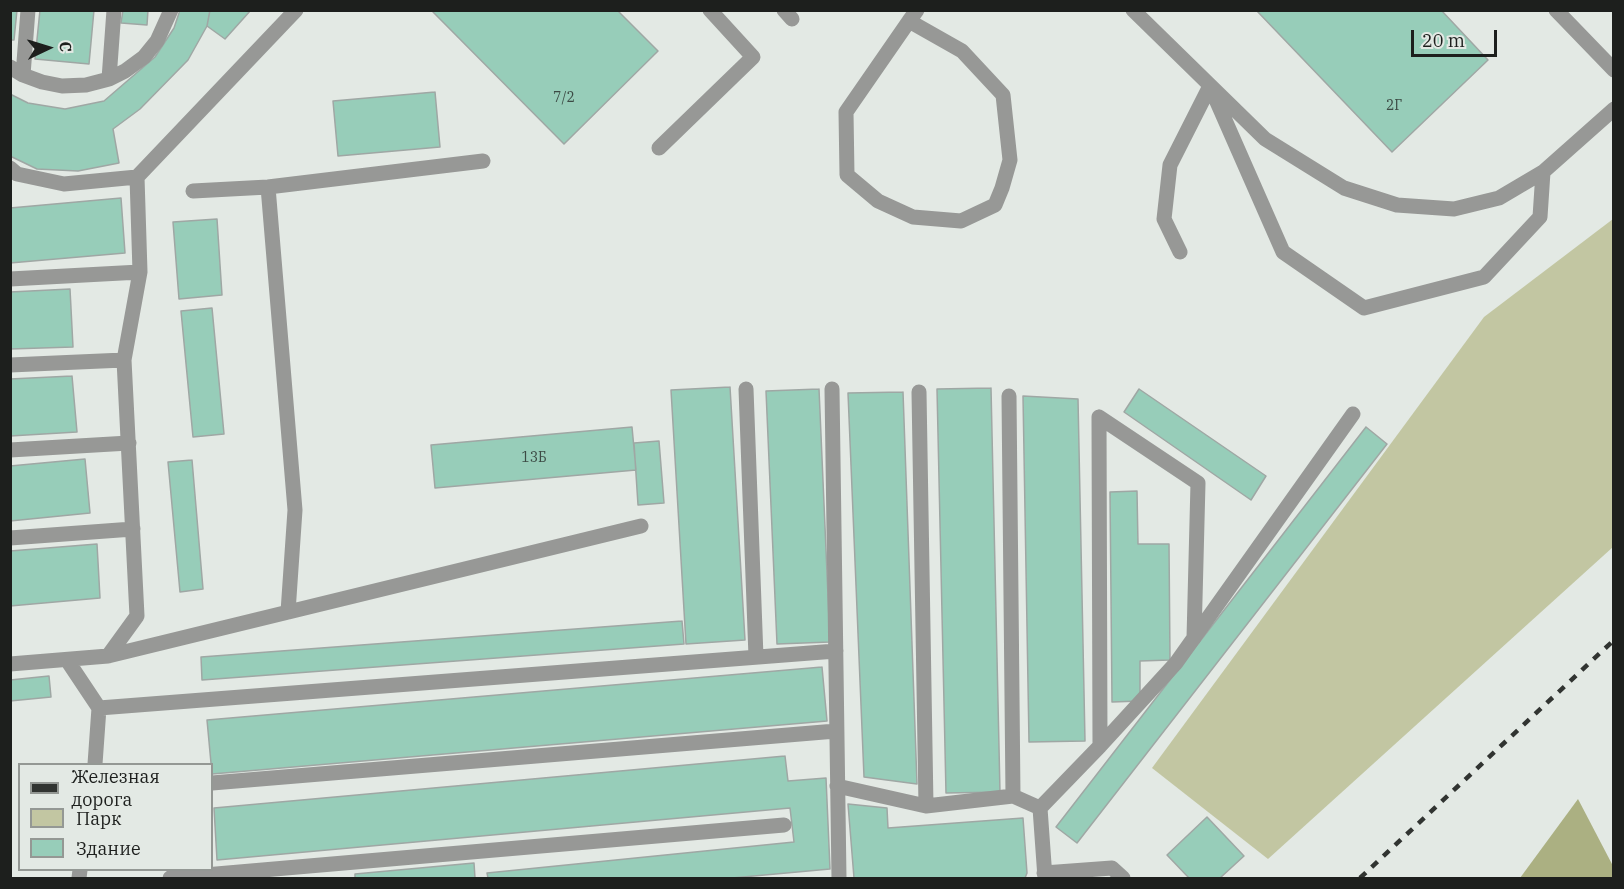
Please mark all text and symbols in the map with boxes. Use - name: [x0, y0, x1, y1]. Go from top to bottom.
- north arrow: [18, 18, 78, 78]
- scale bar: [1414, 18, 1500, 56]
- text: 20 m: [1422, 29, 1465, 52]
- text: С: [56, 41, 76, 53]
- house number: 7/2: [553, 90, 575, 106]
- house number: 2Г: [1386, 98, 1402, 114]
- house number: 13Б: [521, 450, 547, 466]
- legend: [18, 763, 213, 871]
- text: Железная дорога: [71, 765, 160, 811]
- text: Парк: [76, 807, 122, 830]
- text: Здание: [76, 837, 141, 860]

